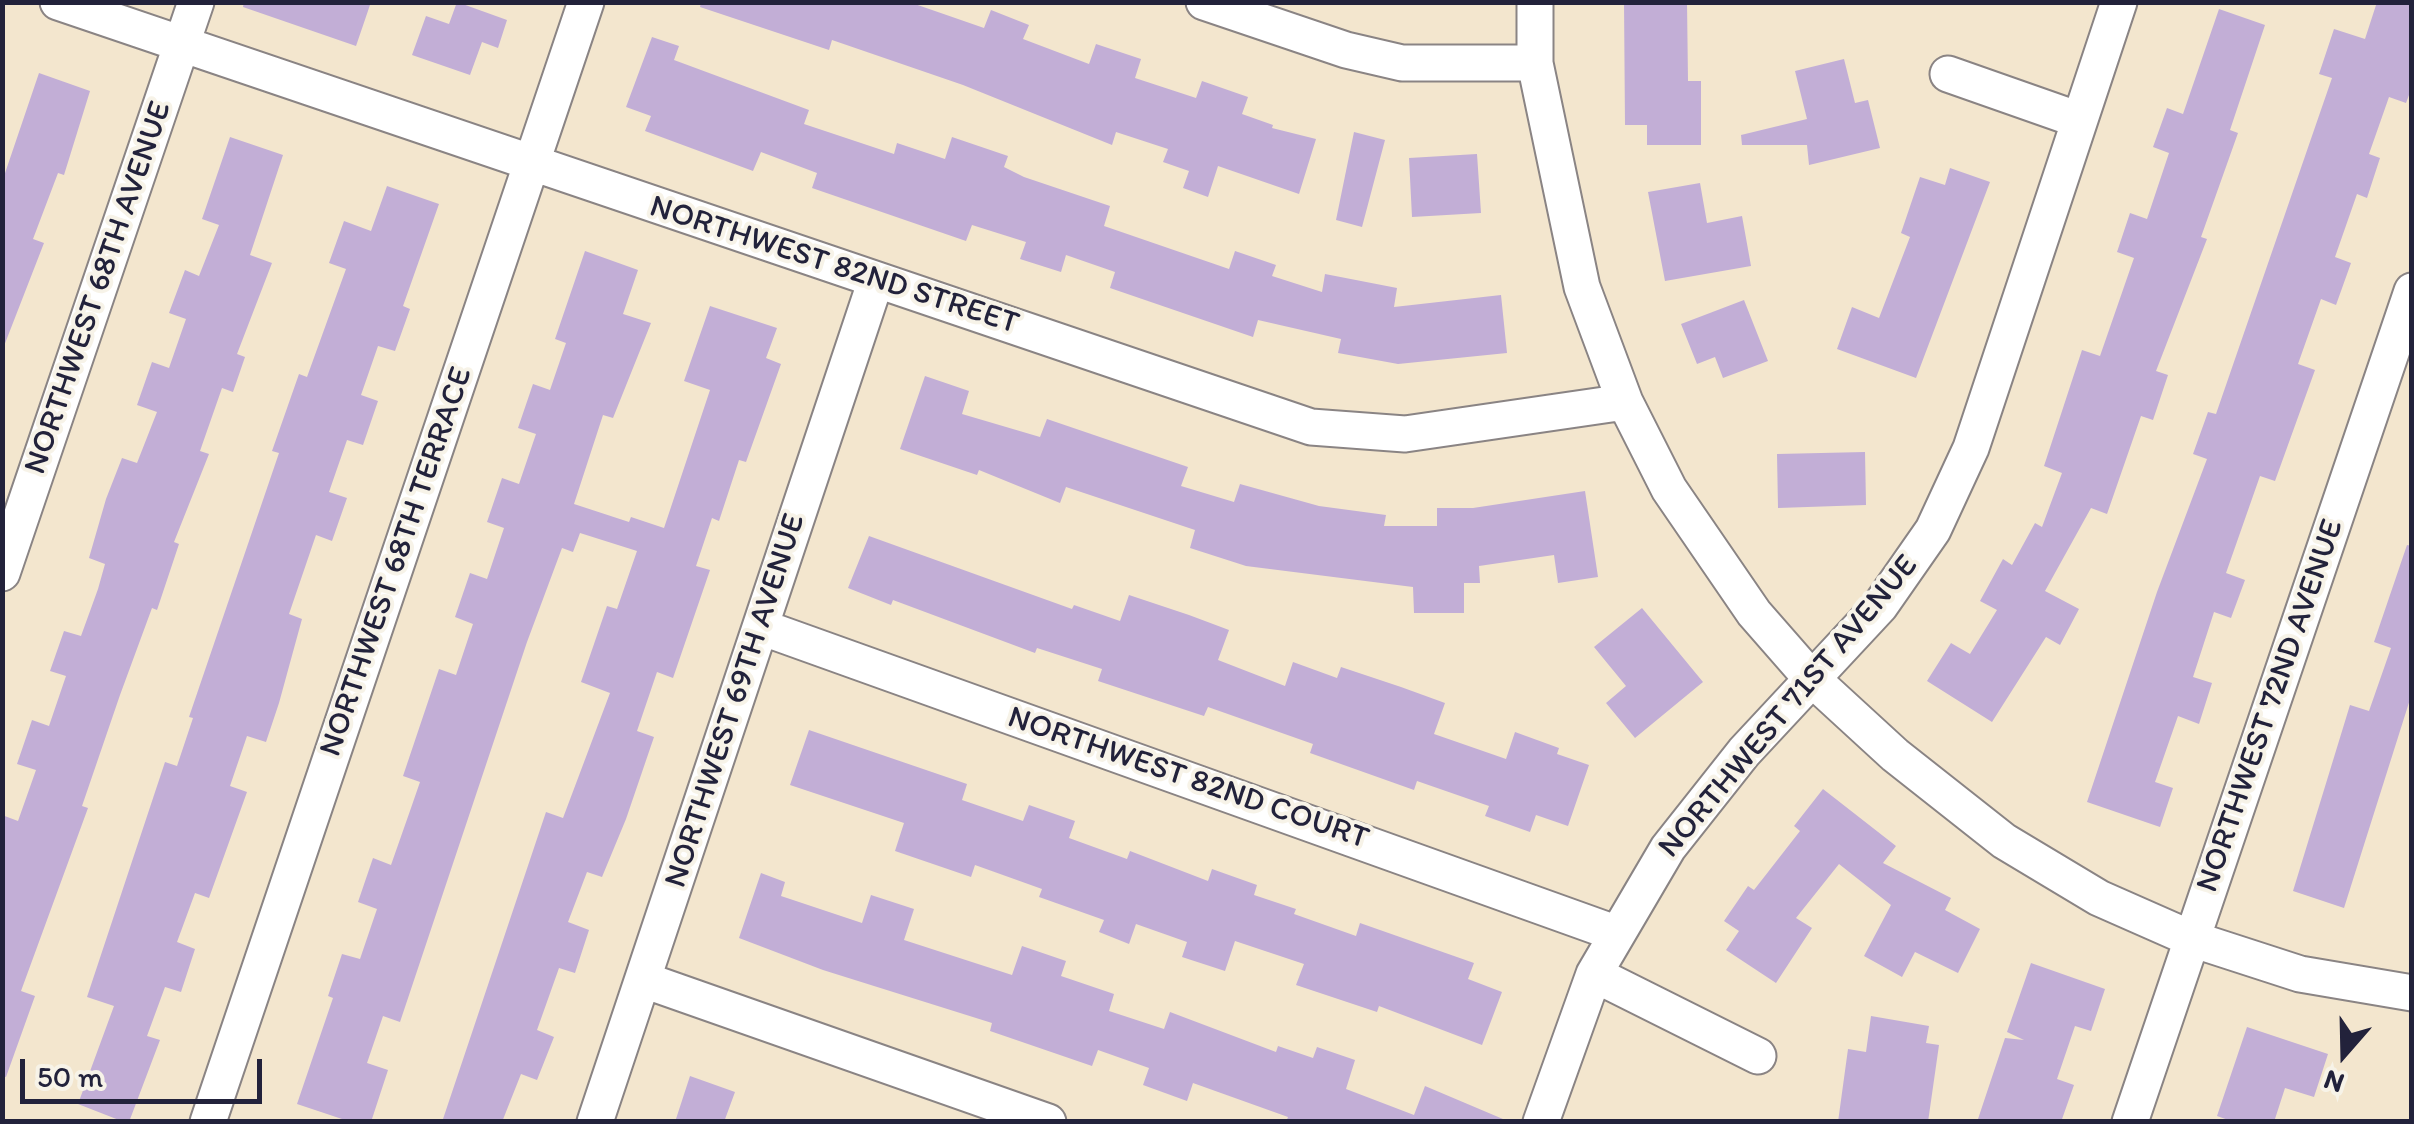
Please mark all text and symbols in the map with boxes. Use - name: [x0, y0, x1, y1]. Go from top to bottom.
- street label: NORTHWEST 68TH AVENUE: [17, 97, 181, 479]
- street label: NORTHWEST 82ND STREET: [645, 188, 1023, 344]
- street label: NORTHWEST 68TH TERRACE: [312, 362, 482, 762]
- street label: NORTHWEST 69TH AVENUE: [657, 509, 815, 893]
- street label: NORTHWEST 72ND AVENUE: [2189, 515, 2353, 897]
- street label: NORTHWEST 71ST AVENUE: [1651, 548, 1927, 866]
- street label: NORTHWEST 82ND COURT: [1002, 699, 1374, 859]
- north arrow: [2294, 1004, 2394, 1104]
- scale bar: [25, 1039, 268, 1101]
- text: 50 m: [37, 1058, 103, 1095]
- text: N: [2319, 1063, 2348, 1101]

